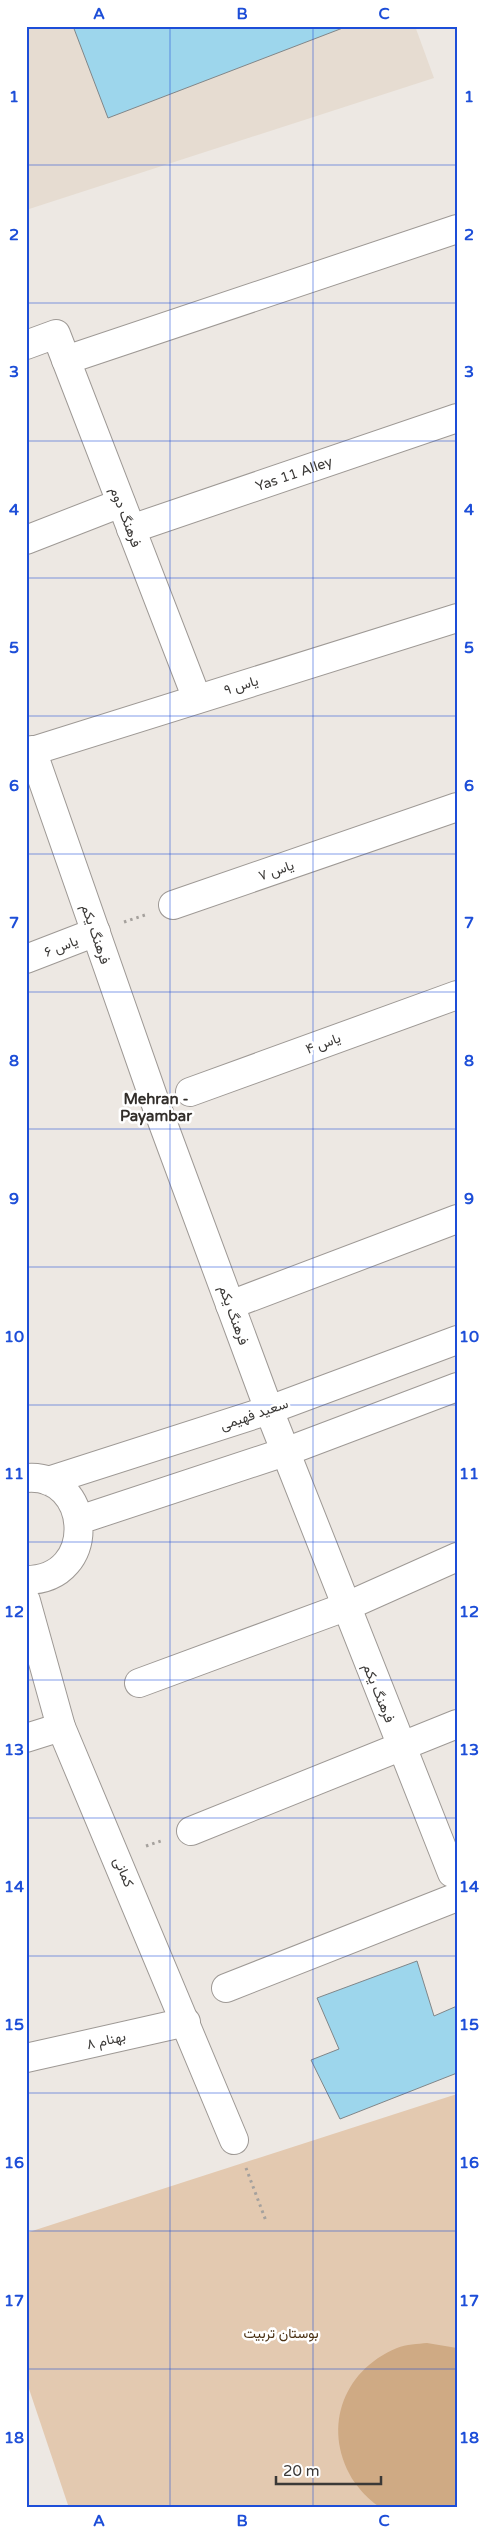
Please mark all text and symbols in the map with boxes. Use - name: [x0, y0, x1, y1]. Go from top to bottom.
- text: A: [93, 4, 105, 24]
- text: B: [236, 4, 248, 24]
- text: C: [378, 4, 390, 24]
- text: 1: [9, 87, 19, 107]
- text: 1: [464, 87, 474, 107]
- text: 2: [9, 225, 19, 245]
- text: 2: [464, 225, 474, 245]
- text: 3: [9, 362, 19, 382]
- text: 3: [464, 362, 474, 382]
- street label: Yas 11 Alley: [253, 453, 335, 495]
- street label: فرهنگ دوم: [106, 485, 145, 550]
- text: 4: [9, 500, 19, 520]
- text: 4: [464, 500, 474, 520]
- text: 5: [9, 638, 19, 658]
- text: 5: [464, 638, 474, 658]
- street label: یاس ۹: [222, 672, 260, 699]
- text: 6: [9, 776, 19, 796]
- text: 6: [464, 776, 474, 796]
- street label: یاس ۷: [256, 856, 296, 884]
- street label: فرهنگ یکم: [77, 902, 114, 966]
- text: 7: [9, 913, 19, 933]
- text: 7: [464, 913, 474, 933]
- street label: یاس ۶: [42, 932, 81, 961]
- street label: یاس ۴: [303, 1029, 343, 1058]
- text: 8: [9, 1051, 19, 1071]
- text: 8: [464, 1051, 474, 1071]
- district label: Mehran - Payambar: [120, 1090, 192, 1126]
- text: 9: [9, 1189, 19, 1209]
- text: 9: [464, 1189, 474, 1209]
- street label: فرهنگ یکم: [215, 1283, 252, 1347]
- text: 10: [4, 1327, 24, 1347]
- text: 10: [459, 1327, 479, 1347]
- street label: سعید فهیمی: [218, 1395, 290, 1434]
- text: 11: [4, 1464, 24, 1484]
- text: 11: [459, 1464, 479, 1484]
- text: 12: [4, 1602, 24, 1622]
- text: 12: [459, 1602, 479, 1622]
- street label: فرهنگ یکم: [359, 1661, 398, 1725]
- text: 13: [4, 1740, 24, 1760]
- text: 13: [459, 1740, 479, 1760]
- street label: کمانی: [110, 1855, 137, 1890]
- text: 14: [4, 1877, 24, 1897]
- text: 14: [459, 1877, 479, 1897]
- text: 15: [4, 2015, 24, 2035]
- text: 15: [459, 2015, 479, 2035]
- street label: بهنام ۸: [85, 2028, 127, 2053]
- text: 16: [4, 2153, 24, 2173]
- text: 16: [459, 2153, 479, 2173]
- text: 17: [4, 2291, 24, 2311]
- text: 17: [459, 2291, 479, 2311]
- park label: بوستان تربیت: [243, 2325, 319, 2342]
- text: 18: [4, 2428, 24, 2448]
- text: 18: [459, 2428, 479, 2448]
- scale bar: [276, 2454, 380, 2486]
- text: 20 m: [283, 2462, 320, 2480]
- text: A: [93, 2511, 105, 2531]
- text: B: [236, 2511, 248, 2531]
- text: C: [378, 2511, 390, 2531]

